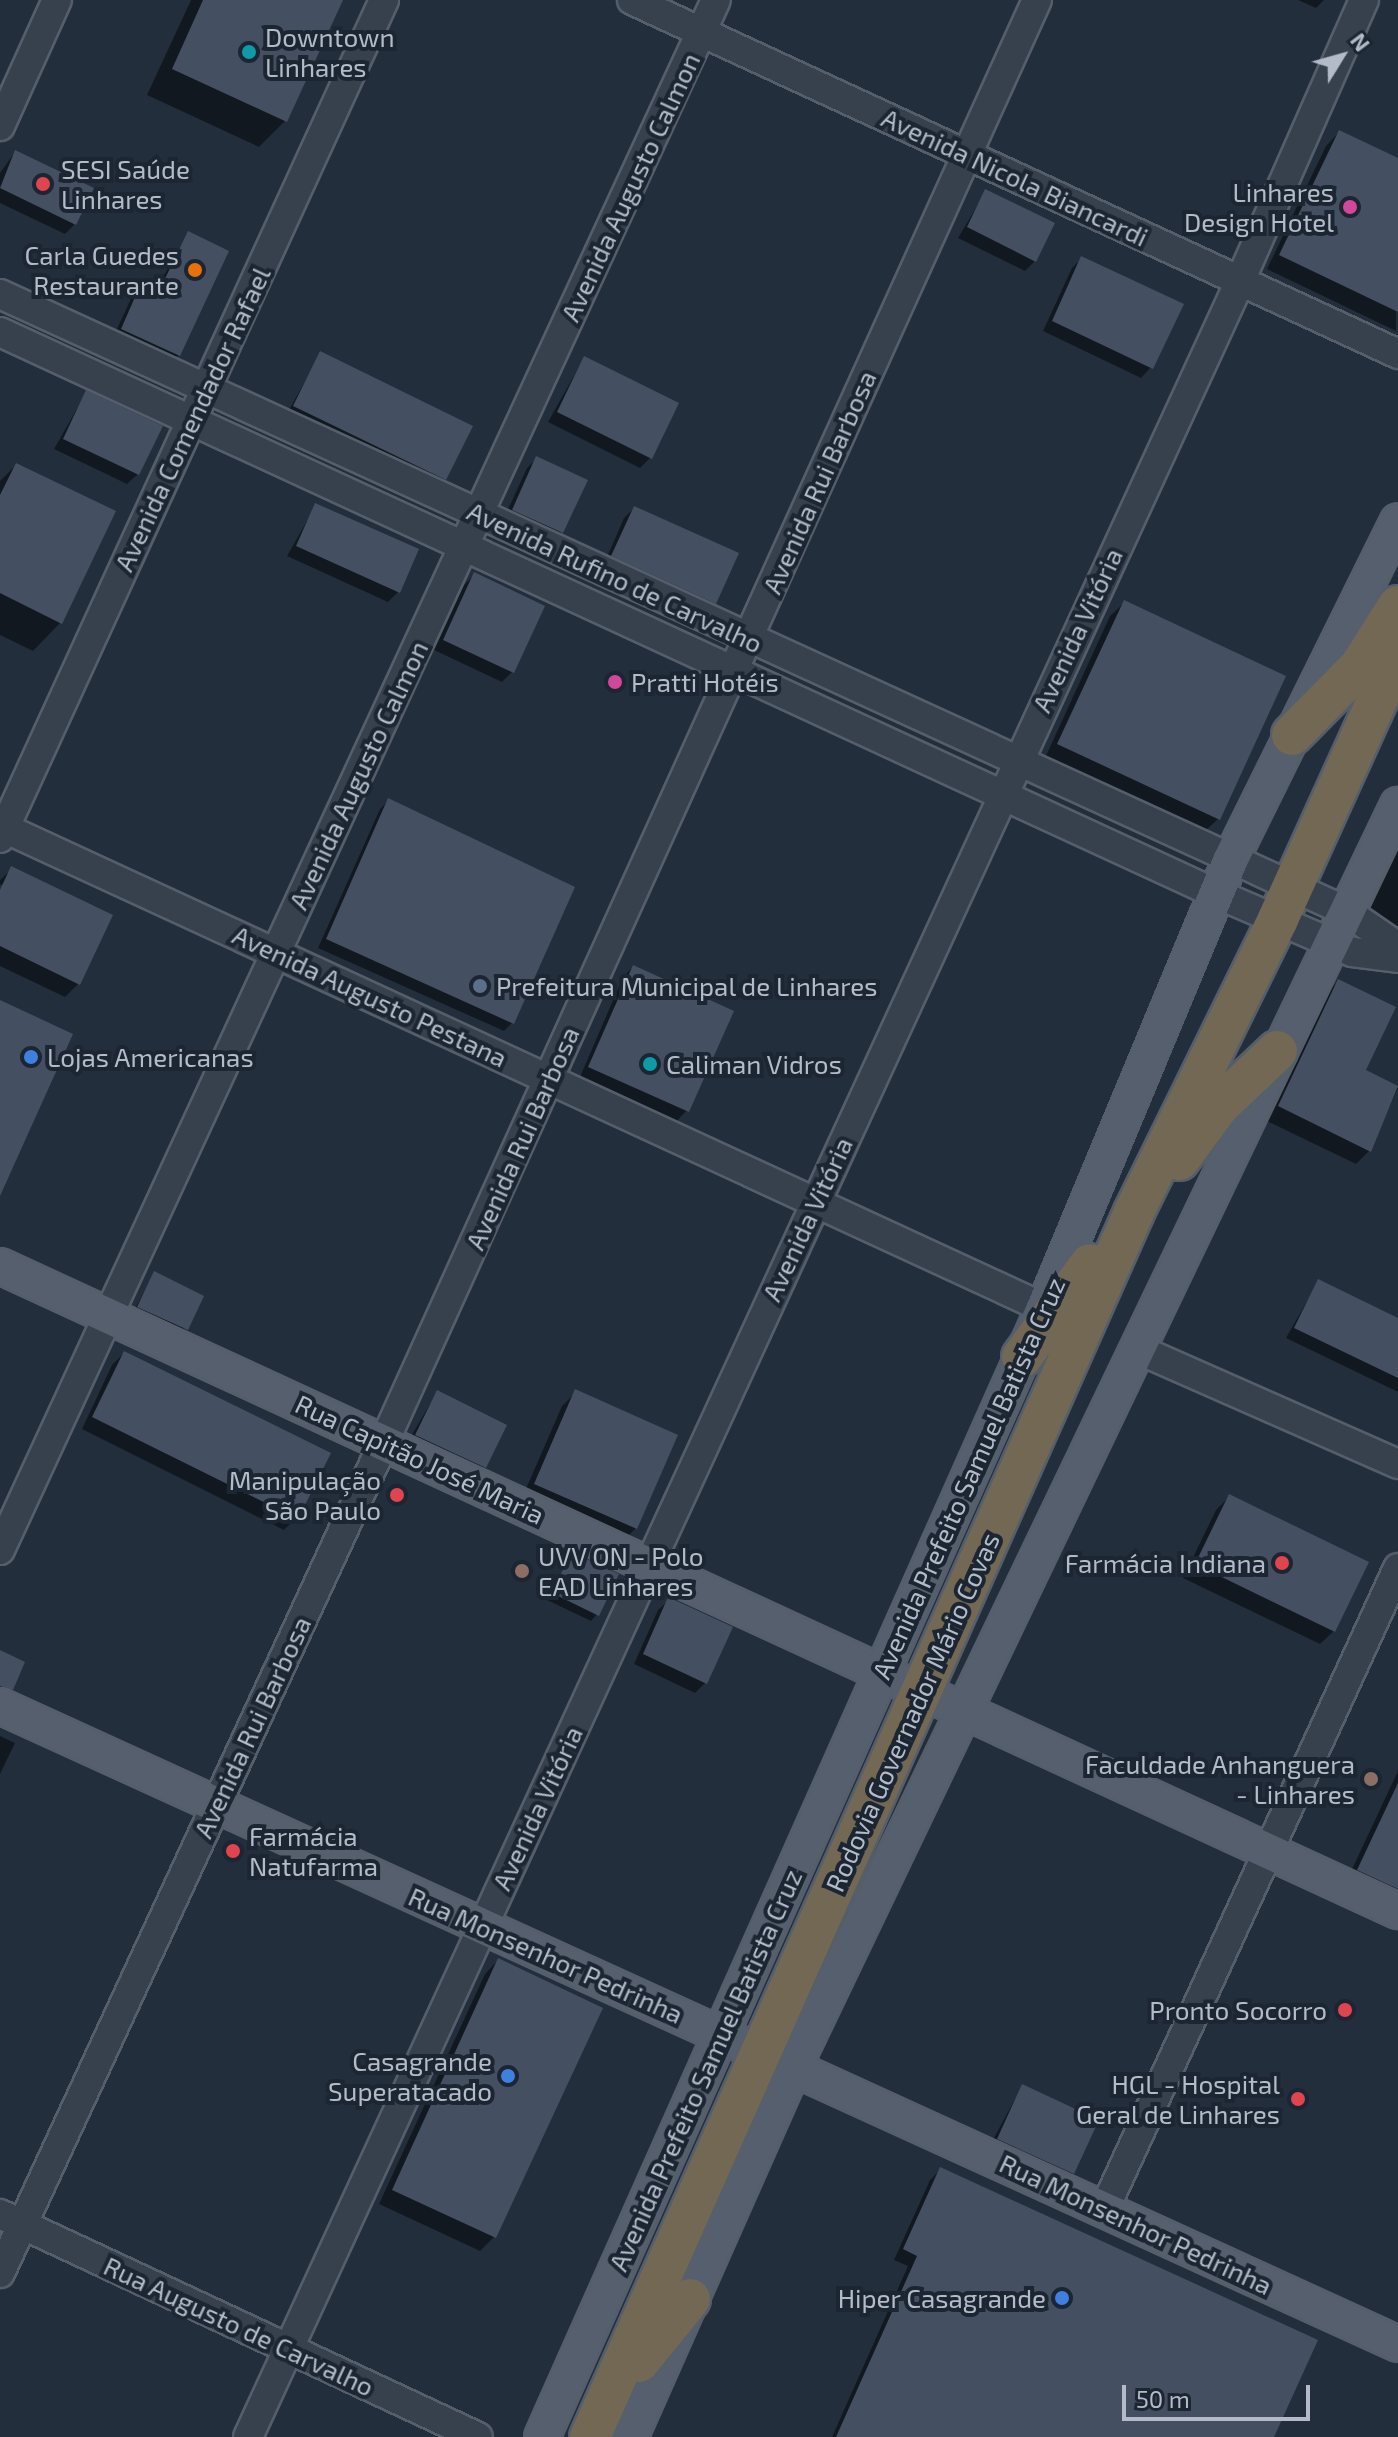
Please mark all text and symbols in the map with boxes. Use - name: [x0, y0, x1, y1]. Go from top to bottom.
- north arrow: [1302, 16, 1382, 96]
- place label: Downtown Linhares: [265, 21, 395, 82]
- text: N: [1346, 27, 1376, 56]
- marker: Downtown Linhares: [240, 43, 258, 61]
- street label: Avenida Augusto Calmon: [554, 48, 706, 326]
- street label: Avenida Nicola Biancardi: [877, 102, 1153, 252]
- place label: SESI Saúde Linhares: [61, 153, 190, 214]
- marker: SESI Saúde Linhares: [32, 173, 54, 195]
- place label: Linhares Design Hotel: [1184, 176, 1334, 238]
- marker: Linhares Design Hotel: [1341, 198, 1359, 216]
- place label: Carla Guedes Restaurante: [25, 239, 179, 300]
- marker: Carla Guedes Restaurante: [186, 261, 204, 279]
- street label: Avenida Comendador Rafael: [108, 262, 276, 576]
- street label: Avenida Rui Barbosa: [756, 366, 882, 598]
- street label: Avenida Rufino de Carvalho: [463, 495, 767, 659]
- street label: Avenida Vitória: [1025, 543, 1129, 717]
- street label: Avenida Augusto Calmon: [282, 636, 434, 914]
- place label: Pratti Hotéis: [631, 666, 779, 698]
- marker: Pratti Hotéis: [606, 673, 624, 691]
- street label: Avenida Augusto Pestana: [228, 919, 512, 1073]
- place label: Prefeitura Municipal de Linhares: [496, 970, 878, 1002]
- marker: Prefeitura Municipal de Linhares: [471, 977, 489, 995]
- street label: Avenida Rui Barbosa: [459, 1022, 585, 1254]
- place label: Lojas Americanas: [47, 1041, 254, 1073]
- marker: Lojas Americanas: [22, 1048, 40, 1066]
- place label: Caliman Vidros: [666, 1048, 842, 1080]
- marker: Caliman Vidros: [641, 1055, 659, 1073]
- street label: Avenida Vitória: [755, 1132, 859, 1306]
- street label: Avenida Prefeito Samuel Batista Cruz: [865, 1272, 1071, 1684]
- street label: Rua Capitão José Maria: [291, 1388, 549, 1530]
- place label: Manipulação São Paulo: [229, 1464, 381, 1526]
- marker: Manipulação São Paulo: [388, 1486, 406, 1504]
- street label: Rodovia Governador Mário Covas: [818, 1528, 1006, 1896]
- place label: UVV ON - Polo EAD Linhares: [538, 1540, 704, 1602]
- place label: Farmácia Indiana: [1065, 1547, 1266, 1579]
- marker: Farmácia Indiana: [1273, 1554, 1291, 1572]
- marker: UVV ON - Polo EAD Linhares: [513, 1562, 531, 1580]
- street label: Avenida Rui Barbosa: [187, 1611, 317, 1843]
- street label: Avenida Vitória: [485, 1721, 589, 1895]
- place label: Faculdade Anhanguera - Linhares: [1084, 1748, 1355, 1810]
- marker: Faculdade Anhanguera - Linhares: [1362, 1770, 1380, 1788]
- place label: Farmácia Natufarma: [249, 1820, 378, 1882]
- marker: Farmácia Natufarma: [224, 1842, 242, 1860]
- street label: Avenida Prefeito Samuel Batista Cruz: [602, 1864, 808, 2276]
- street label: Rua Monsenhor Pedrinha: [404, 1880, 688, 2030]
- place label: Pronto Socorro: [1149, 1994, 1327, 2026]
- marker: Pronto Socorro: [1334, 1999, 1356, 2021]
- place label: Casagrande Superatacado: [328, 2045, 492, 2106]
- marker: Casagrande Superatacado: [499, 2067, 517, 2085]
- place label: HGL - Hospital Geral de Linhares: [1075, 2068, 1280, 2130]
- marker: HGL - Hospital Geral de Linhares: [1287, 2088, 1309, 2110]
- street label: Rua Monsenhor Pedrinha: [995, 2147, 1277, 2301]
- street label: Rua Augusto de Carvalho: [99, 2250, 379, 2402]
- place label: Hiper Casagrande: [837, 2282, 1046, 2314]
- marker: Hiper Casagrande: [1053, 2289, 1071, 2307]
- scale bar: [1126, 2369, 1314, 2419]
- text: 50 m: [1136, 2384, 1190, 2413]

